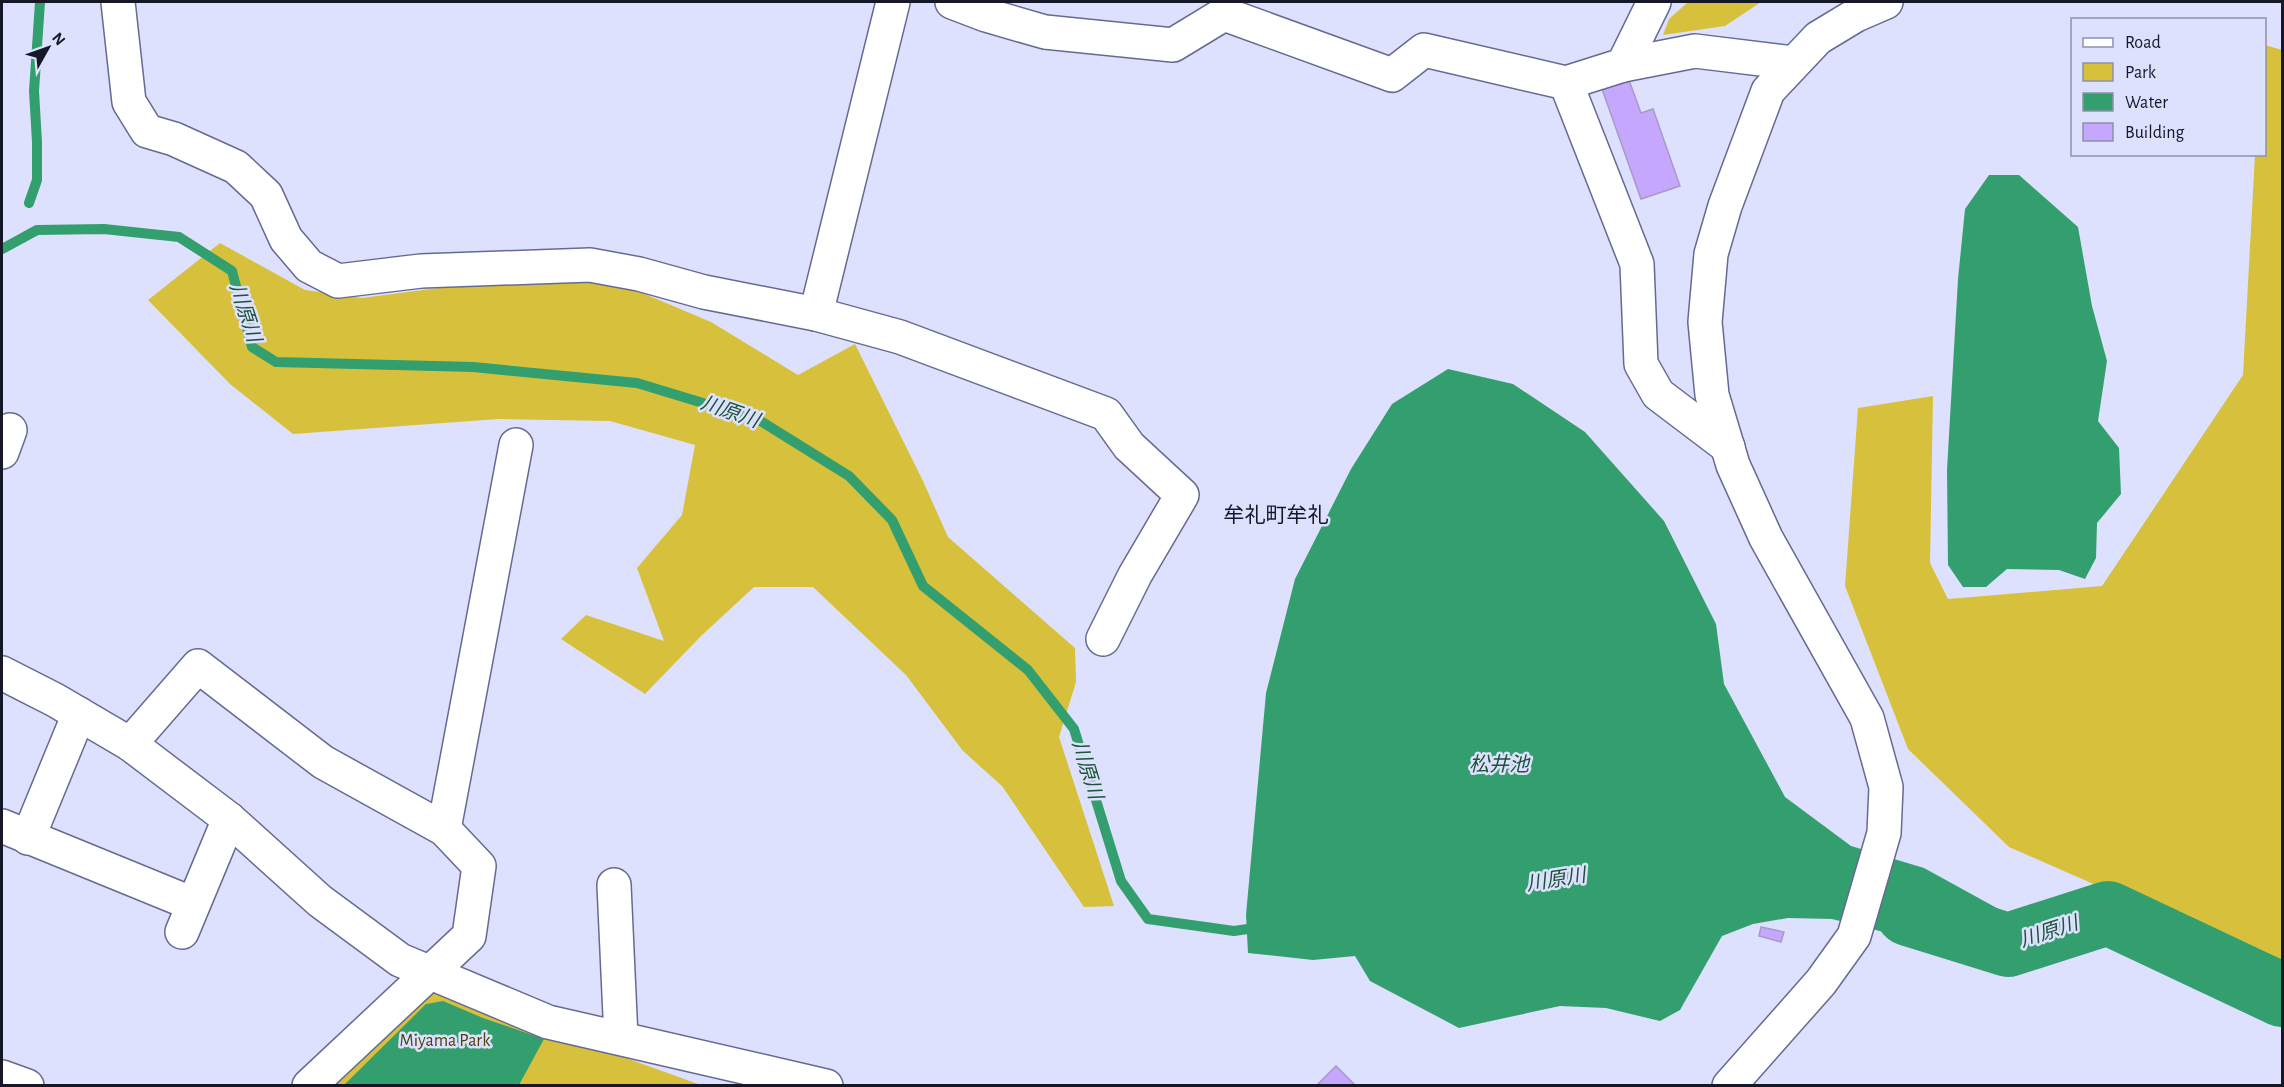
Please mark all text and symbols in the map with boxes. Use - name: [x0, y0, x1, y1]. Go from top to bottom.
- north arrow: [18, 18, 78, 78]
- legend: [2071, 18, 2266, 156]
- text: N: [49, 30, 68, 48]
- text: Road: [2125, 34, 2161, 52]
- text: Park: [2125, 64, 2157, 82]
- text: Water: [2125, 94, 2168, 112]
- text: Building: [2125, 124, 2185, 142]
- water label: 川原川: [226, 281, 264, 347]
- water label: 川原川: [698, 393, 764, 432]
- district label: 牟礼町牟礼: [1224, 504, 1329, 526]
- water label: 川原川: [1069, 738, 1106, 804]
- water label: 松井池: [1469, 754, 1531, 775]
- water label: 川原川: [1525, 865, 1589, 895]
- water label: 川原川: [2017, 913, 2083, 951]
- park label: Miyama Park: [400, 1032, 491, 1050]

